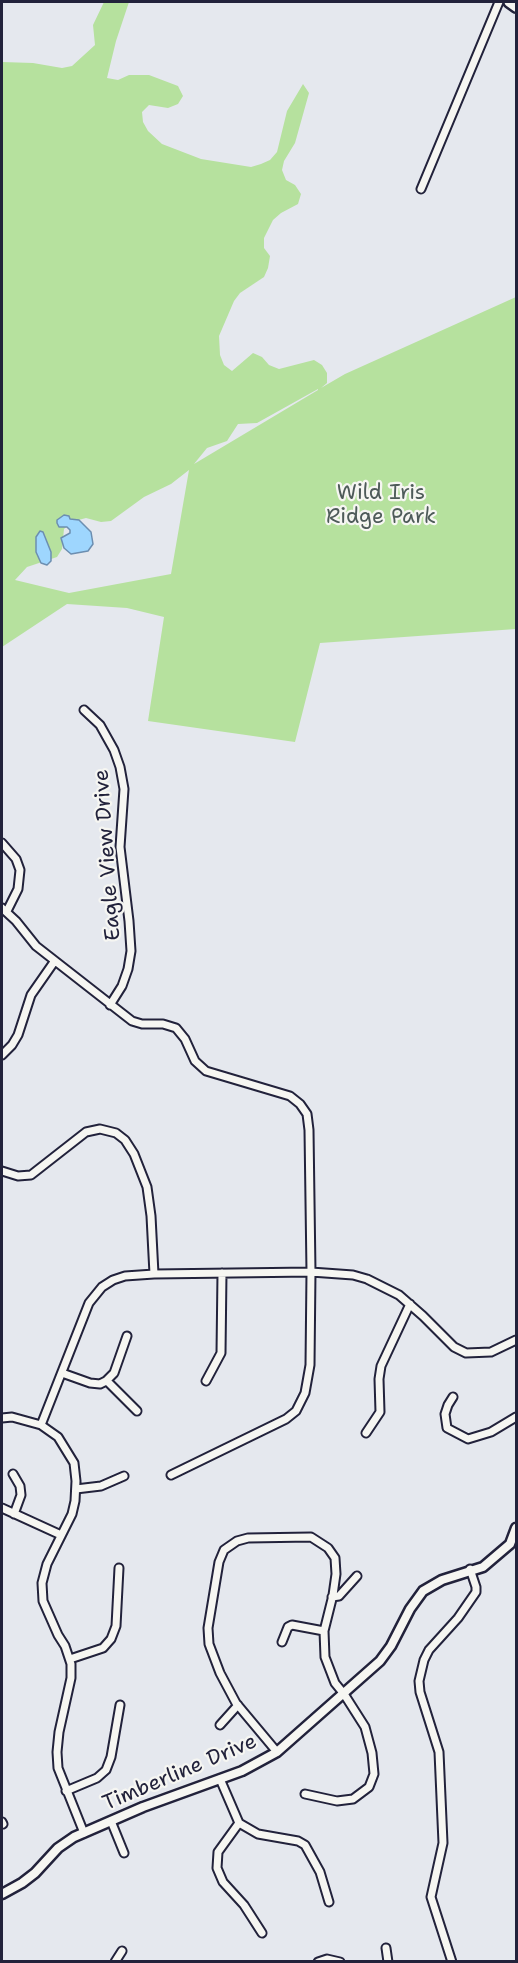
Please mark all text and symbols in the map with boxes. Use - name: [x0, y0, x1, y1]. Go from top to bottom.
- park label: Wild Iris Ridge Park: [326, 481, 436, 531]
- street label: Eagle View Drive: [89, 768, 127, 942]
- street label: Timberline Drive: [99, 1729, 261, 1817]

